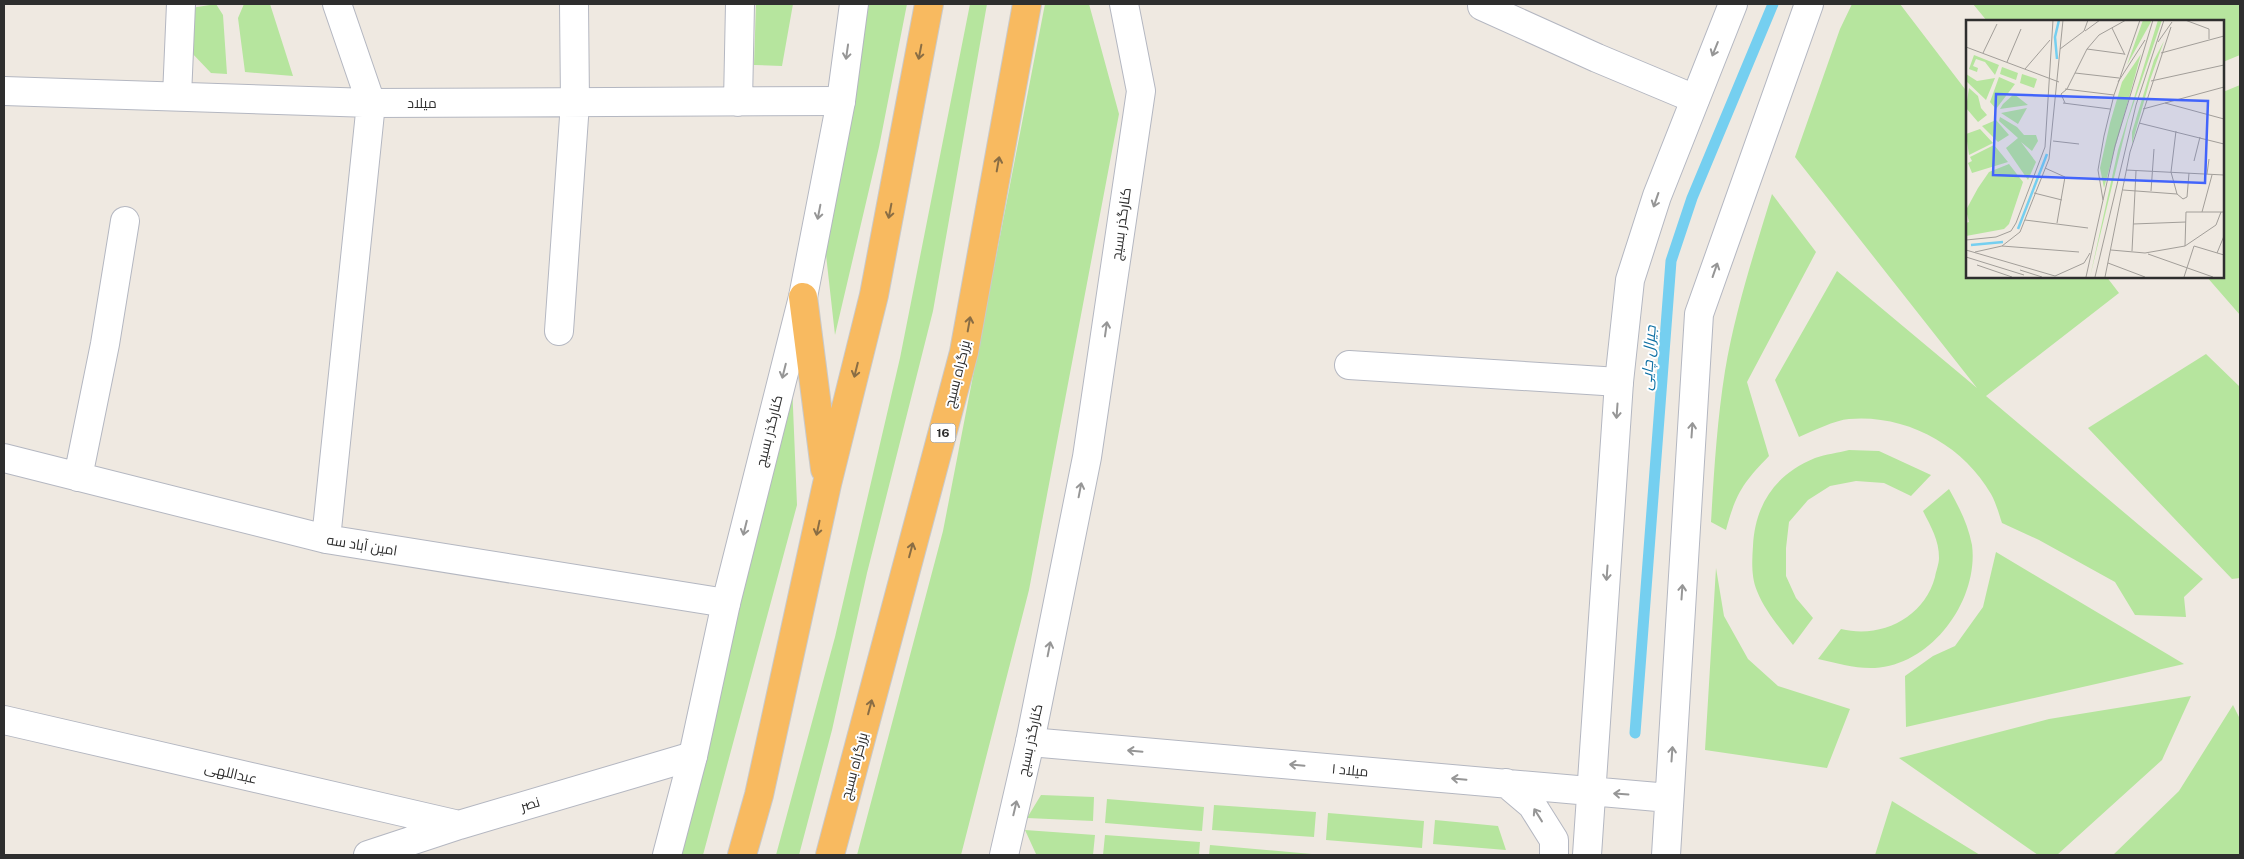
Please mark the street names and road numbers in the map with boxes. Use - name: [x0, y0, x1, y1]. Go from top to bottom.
- street label: میلاد: [407, 95, 437, 111]
- street label: کنارگذر بسیج: [1108, 187, 1135, 262]
- street label: بزرگراه بسیج: [941, 338, 974, 410]
- street label: کنارگذر بسیج: [752, 393, 787, 469]
- road number: 16: [930, 423, 956, 442]
- street label: امین آباد سه: [325, 532, 399, 558]
- street label: کنارگذر بسیج: [1015, 702, 1046, 778]
- street label: بزرگراه بسیج: [837, 730, 872, 802]
- street label: عبداللهی: [203, 759, 259, 787]
- street label: میلاد ۱: [1331, 760, 1369, 780]
- street label: نصر: [517, 794, 542, 815]

